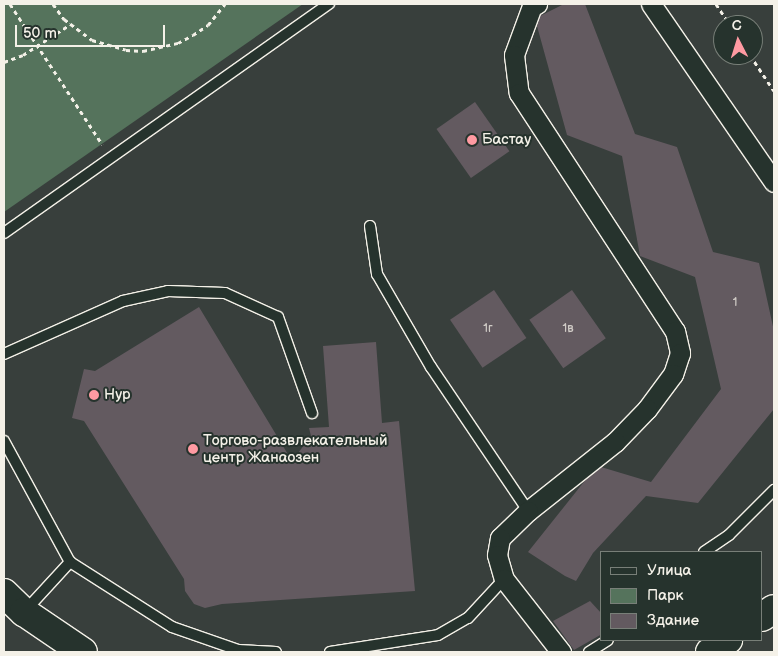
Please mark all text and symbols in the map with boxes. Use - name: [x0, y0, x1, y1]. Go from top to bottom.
- scale bar: [18, 15, 168, 47]
- north arrow: [713, 15, 763, 65]
- text: С: [731, 17, 742, 34]
- text: 50 m: [23, 24, 57, 43]
- place label: Бастау: [482, 131, 531, 149]
- marker: Бастау: [466, 134, 478, 146]
- house number: 1: [733, 296, 737, 310]
- house number: 1г: [483, 322, 493, 336]
- house number: 1в: [563, 322, 573, 336]
- place label: Нур: [104, 386, 131, 404]
- marker: Нур: [88, 389, 100, 401]
- place label: Торгово-развлекательный центр Жанаозен: [203, 431, 387, 466]
- marker: Торгово-развлекательный центр Жанаозен: [187, 443, 199, 455]
- legend: [600, 551, 763, 641]
- text: Улица: [647, 561, 691, 580]
- text: Парк: [647, 586, 684, 605]
- text: Здание: [647, 611, 699, 630]

